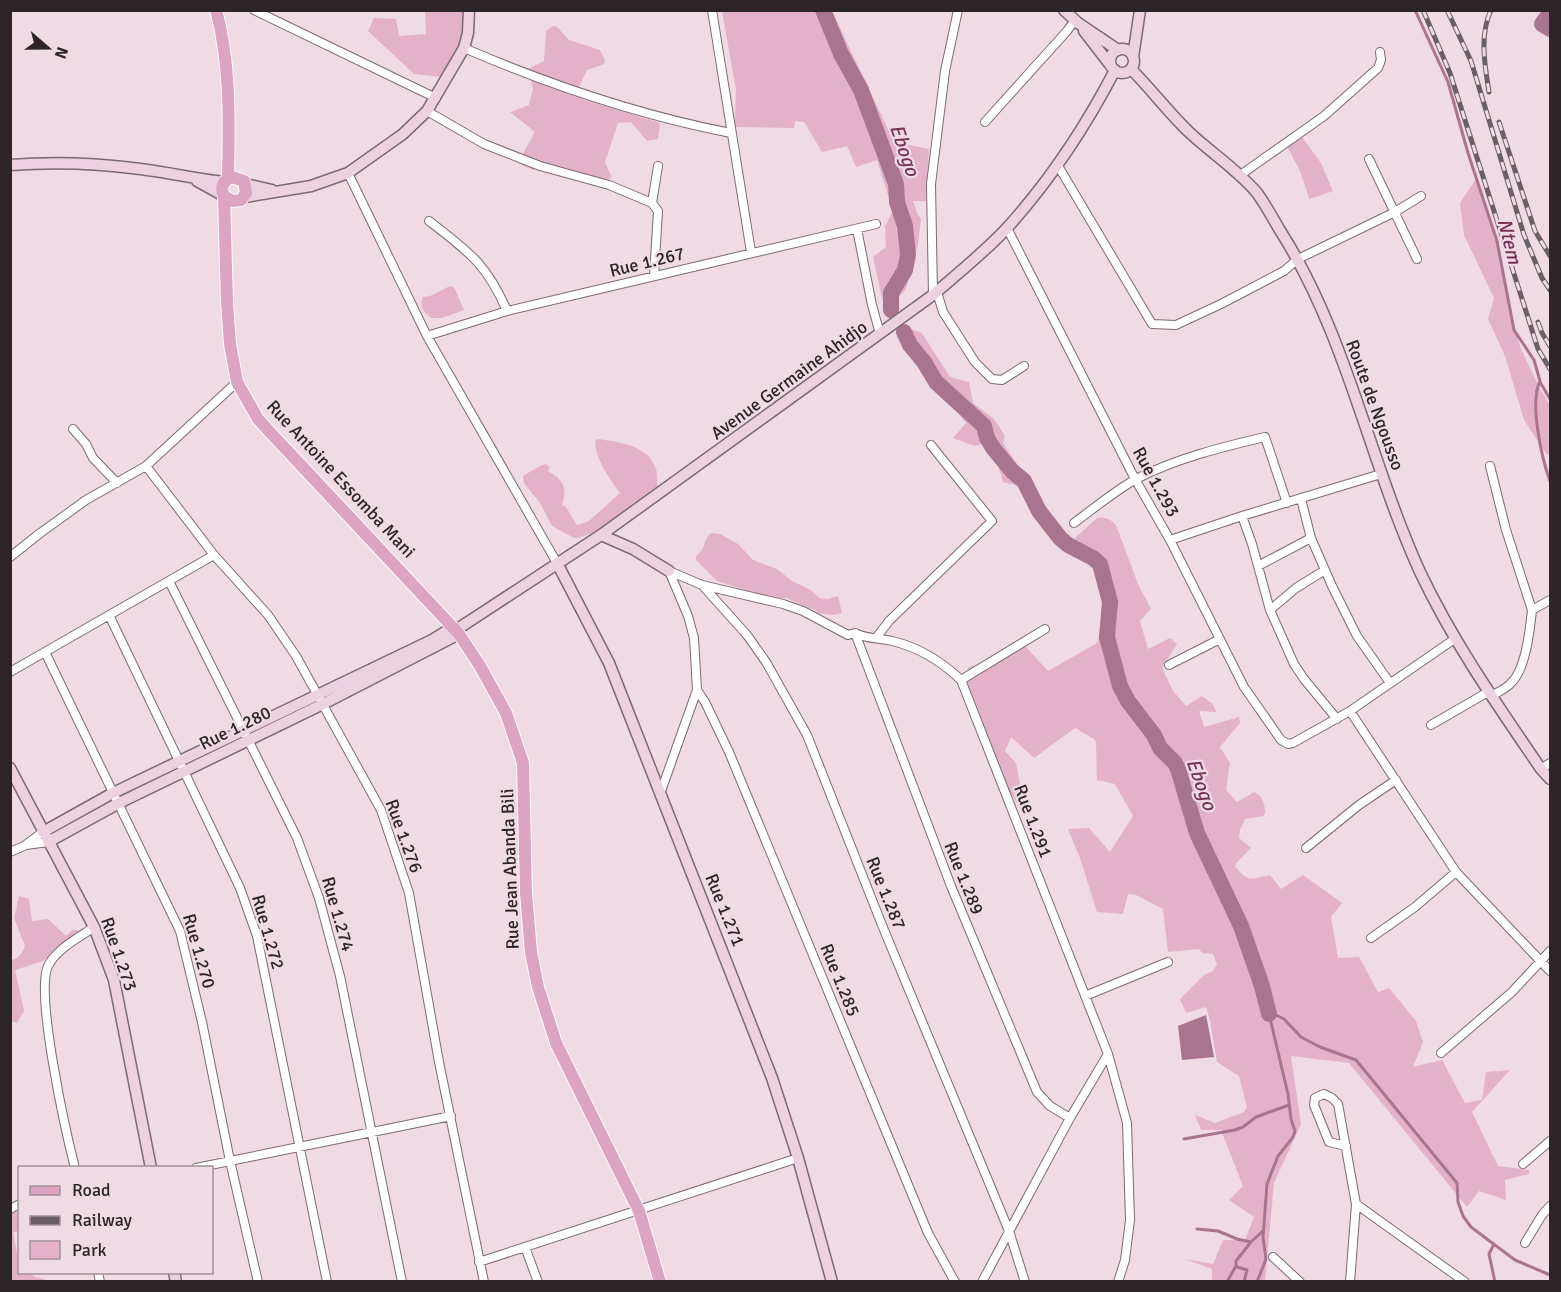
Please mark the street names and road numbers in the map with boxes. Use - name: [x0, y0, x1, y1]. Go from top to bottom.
- street label: Rue 1.267: [607, 242, 687, 282]
- street label: Avenue Germaine Ahidjo: [706, 316, 872, 444]
- street label: Route de Ngousso: [1341, 337, 1409, 473]
- street label: Rue Antoine Essomba Mani: [262, 396, 420, 562]
- street label: Rue 1.293: [1128, 443, 1184, 521]
- street label: Rue 1.280: [196, 701, 274, 755]
- street label: Rue 1.291: [1009, 781, 1057, 861]
- street label: Rue Jean Abanda Bili: [496, 788, 524, 950]
- street label: Rue 1.276: [381, 796, 427, 876]
- street label: Rue 1.289: [939, 838, 989, 918]
- street label: Rue 1.287: [861, 853, 911, 933]
- street label: Rue 1.271: [700, 870, 750, 950]
- street label: Rue 1.274: [317, 874, 359, 954]
- street label: Rue 1.272: [247, 892, 289, 972]
- street label: Rue 1.270: [178, 911, 220, 991]
- street label: Rue 1.273: [96, 914, 142, 994]
- street label: Rue 1.285: [815, 940, 865, 1020]

